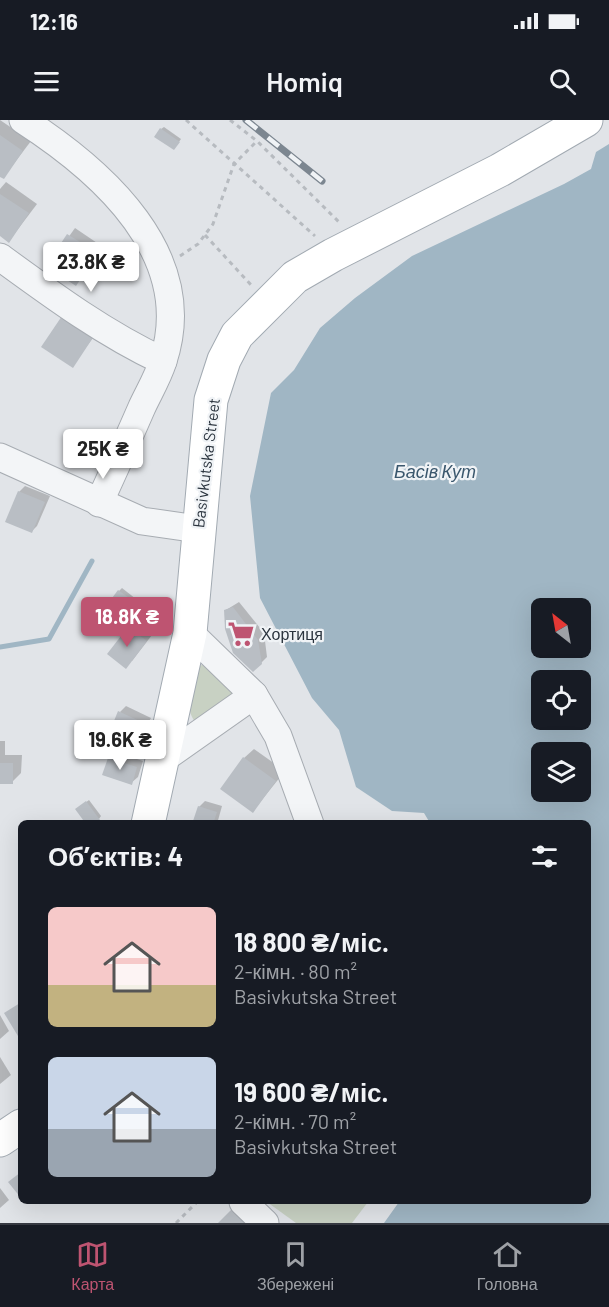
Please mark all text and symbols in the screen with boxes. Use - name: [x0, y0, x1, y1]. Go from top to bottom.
- text: 12:16: [30, 8, 78, 34]
- icon: menu: [30, 65, 63, 98]
- text: Homiq: [266, 65, 343, 97]
- icon: search: [546, 65, 579, 98]
- pin: 23.8K ₴: [36, 242, 146, 293]
- text: 23.8K ₴: [57, 249, 125, 273]
- street label: Basivkutska Street: [188, 397, 223, 529]
- pin: 25K ₴: [61, 429, 145, 480]
- text: 25K ₴: [77, 436, 129, 460]
- water label: Басів Кут: [394, 460, 476, 482]
- pin: 18.8K ₴: [72, 597, 182, 648]
- north arrow: [531, 598, 591, 658]
- map controls: [531, 598, 591, 802]
- text: 18.8K ₴: [95, 604, 159, 628]
- supermarket icon: Хортиця: [226, 619, 256, 649]
- place label: Хортиця: [261, 624, 323, 643]
- button: locate: [531, 670, 591, 730]
- pin: 19.6K ₴: [65, 720, 175, 771]
- text: 19.6K ₴: [88, 727, 152, 751]
- button: layers: [531, 742, 591, 802]
- text: Об’єктів: 4: [48, 840, 183, 871]
- icon: filters: [528, 840, 561, 873]
- text: 18 800 ₴/міс.: [234, 926, 389, 957]
- icon: home: [96, 931, 168, 1003]
- text: 2-кімн. · 80 m²: [234, 959, 357, 983]
- text: Basivkutska Street: [234, 984, 397, 1008]
- text: 19 600 ₴/міс.: [234, 1076, 389, 1107]
- icon: home: [96, 1081, 168, 1153]
- text: 2-кімн. · 70 m²: [234, 1109, 356, 1133]
- text: Basivkutska Street: [234, 1134, 397, 1158]
- tab: Карта: [71, 1238, 114, 1294]
- tab: Збережені: [257, 1238, 334, 1294]
- tab: Головна: [477, 1238, 538, 1294]

